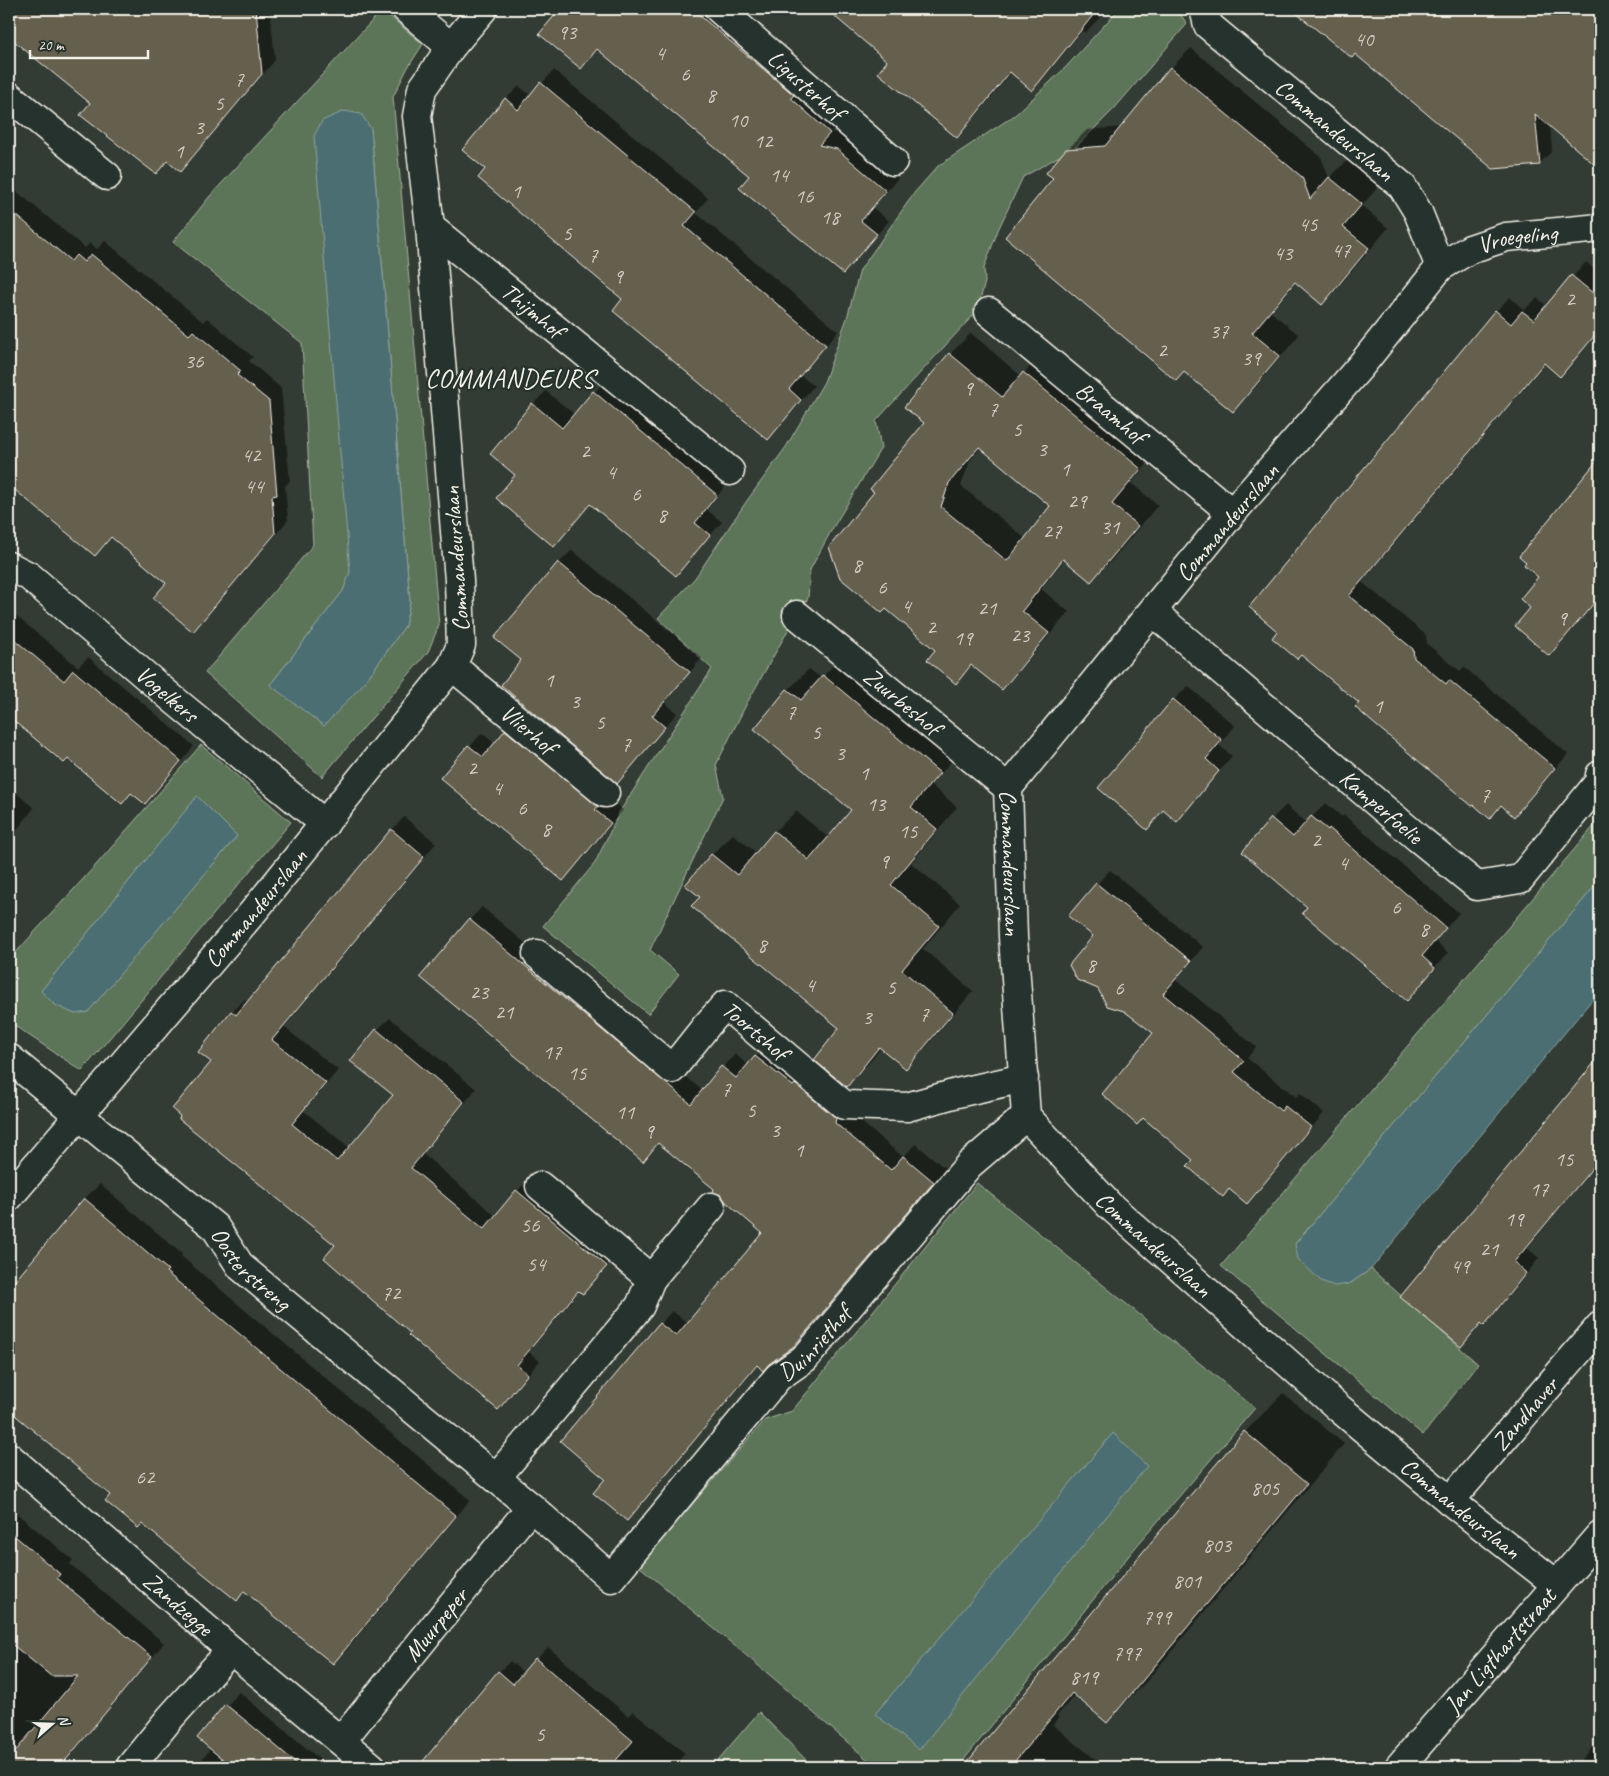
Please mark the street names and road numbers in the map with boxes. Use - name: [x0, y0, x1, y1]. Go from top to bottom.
- street label: Ligusterhof: [761, 43, 854, 130]
- street label: Commandeurslaan: [1269, 72, 1400, 188]
- street label: Vroegeling: [1474, 217, 1561, 260]
- street label: Thijmhof: [495, 276, 574, 348]
- street label: Braamhof: [1070, 375, 1156, 454]
- street label: Commandeurslaan: [1169, 456, 1285, 587]
- street label: Commandeurslaan: [436, 485, 476, 633]
- street label: Vogelkers: [129, 659, 206, 730]
- street label: Zuurbeshof: [857, 661, 951, 745]
- street label: Vlierhof: [494, 698, 566, 764]
- street label: Kamperfoelie: [1333, 763, 1431, 852]
- street label: Commandeurslaan: [993, 789, 1028, 936]
- street label: Commandeurslaan: [197, 842, 314, 973]
- street label: Toortshof: [716, 994, 798, 1070]
- street label: Commandeurslaan: [1089, 1185, 1218, 1304]
- street label: Oosterstreng: [204, 1221, 299, 1319]
- street label: Duinriethof: [772, 1296, 861, 1387]
- street label: Zandhaver: [1485, 1369, 1566, 1457]
- street label: Commandeurslaan: [1394, 1451, 1527, 1566]
- street label: Zandzegge: [137, 1565, 221, 1644]
- street label: Muurpeper: [397, 1580, 476, 1667]
- street label: Jan Ligthartstraat: [1437, 1580, 1564, 1720]

